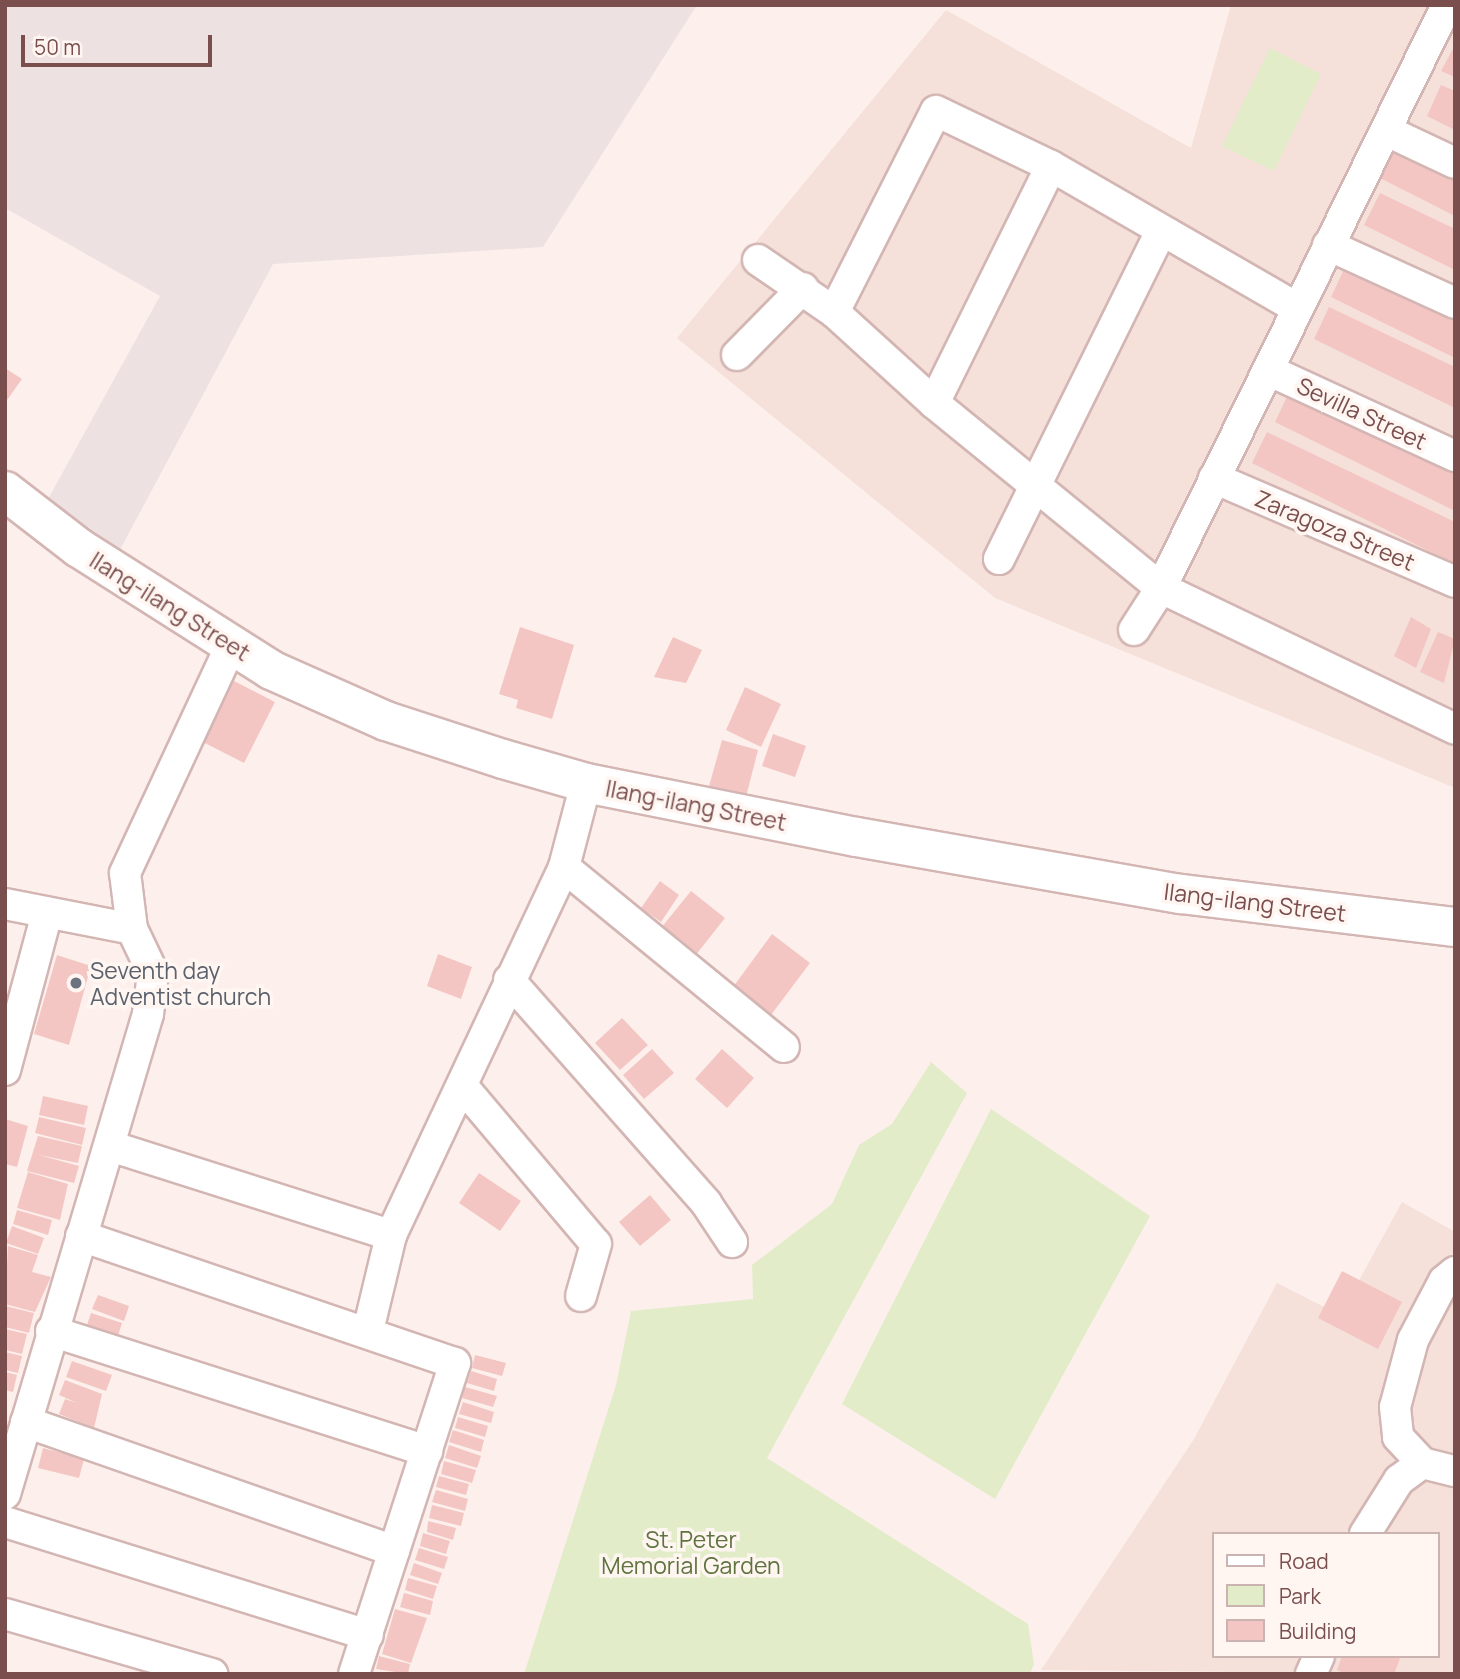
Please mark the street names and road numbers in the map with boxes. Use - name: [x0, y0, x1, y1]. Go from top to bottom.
- street label: Sevilla Street: [1293, 371, 1431, 455]
- street label: Zaragoza Street: [1251, 484, 1419, 576]
- street label: Ilang-ilang Street: [85, 546, 255, 666]
- street label: Ilang-ilang Street: [603, 774, 789, 836]
- street label: Ilang-ilang Street: [1162, 877, 1348, 927]

